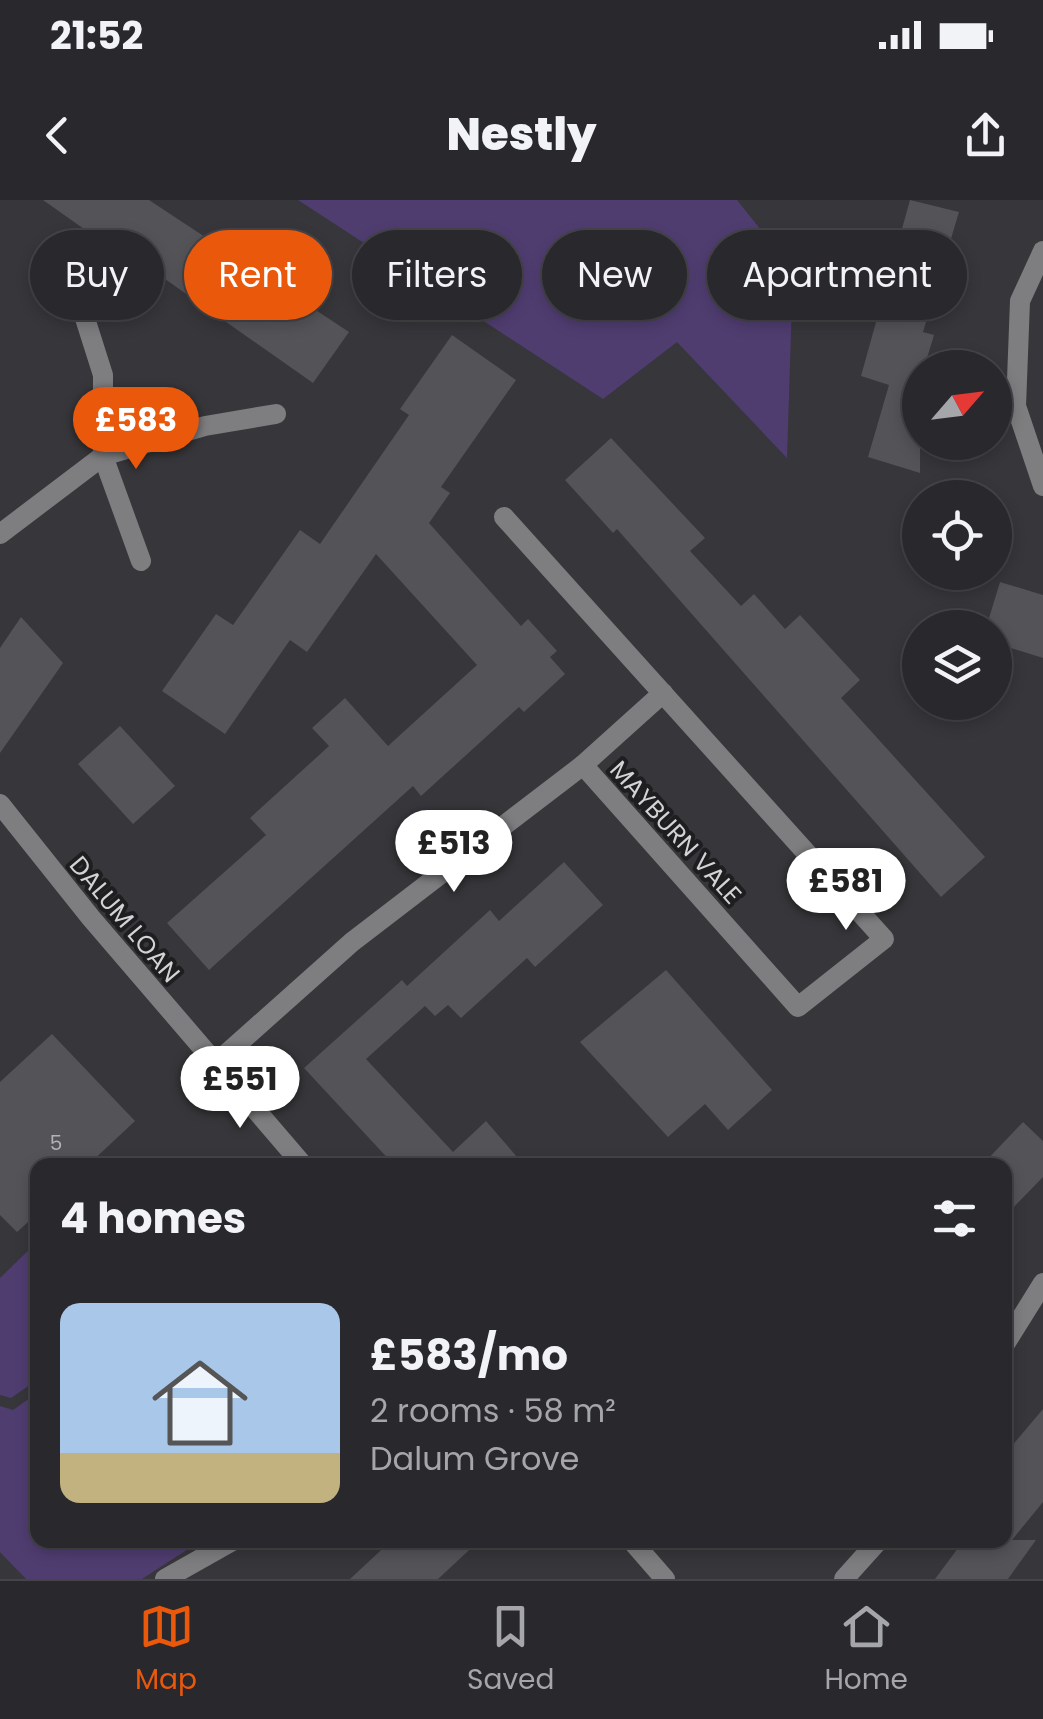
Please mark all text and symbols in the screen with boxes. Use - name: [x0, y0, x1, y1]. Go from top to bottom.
- text: 21:52: [50, 9, 143, 62]
- text: Nestly: [447, 103, 597, 166]
- icon: back: [30, 108, 85, 163]
- icon: share: [958, 108, 1013, 163]
- chip: Buy: [30, 230, 164, 320]
- chip: Rent: [184, 230, 332, 320]
- chip: Filters: [352, 230, 522, 320]
- chip: New: [542, 230, 687, 320]
- chip: Apartment: [707, 230, 967, 320]
- north arrow: [902, 350, 1012, 460]
- map controls: [902, 350, 1012, 720]
- pin: £583: [77, 387, 195, 472]
- text: £583: [95, 397, 177, 442]
- button: locate: [902, 480, 1012, 590]
- button: layers: [902, 610, 1012, 720]
- street label: MAYBURN VALE: [602, 753, 750, 912]
- pin: £513: [395, 810, 513, 895]
- text: £513: [417, 820, 491, 865]
- pin: £581: [787, 848, 905, 933]
- street label: DALUM LOAN: [61, 849, 188, 990]
- text: £581: [809, 858, 883, 903]
- pin: £551: [181, 1046, 299, 1131]
- text: £551: [203, 1056, 277, 1101]
- house number: 5: [50, 1129, 62, 1157]
- text: 4 homes: [60, 1189, 246, 1248]
- icon: filters: [927, 1191, 982, 1246]
- text: £583/mo: [370, 1326, 568, 1385]
- icon: home: [140, 1343, 260, 1463]
- text: 2 rooms · 58 m²: [370, 1388, 616, 1433]
- text: Dalum Grove: [370, 1436, 579, 1481]
- tab: Map: [135, 1599, 197, 1701]
- tab: Saved: [467, 1599, 554, 1701]
- tab: Home: [824, 1599, 908, 1701]

